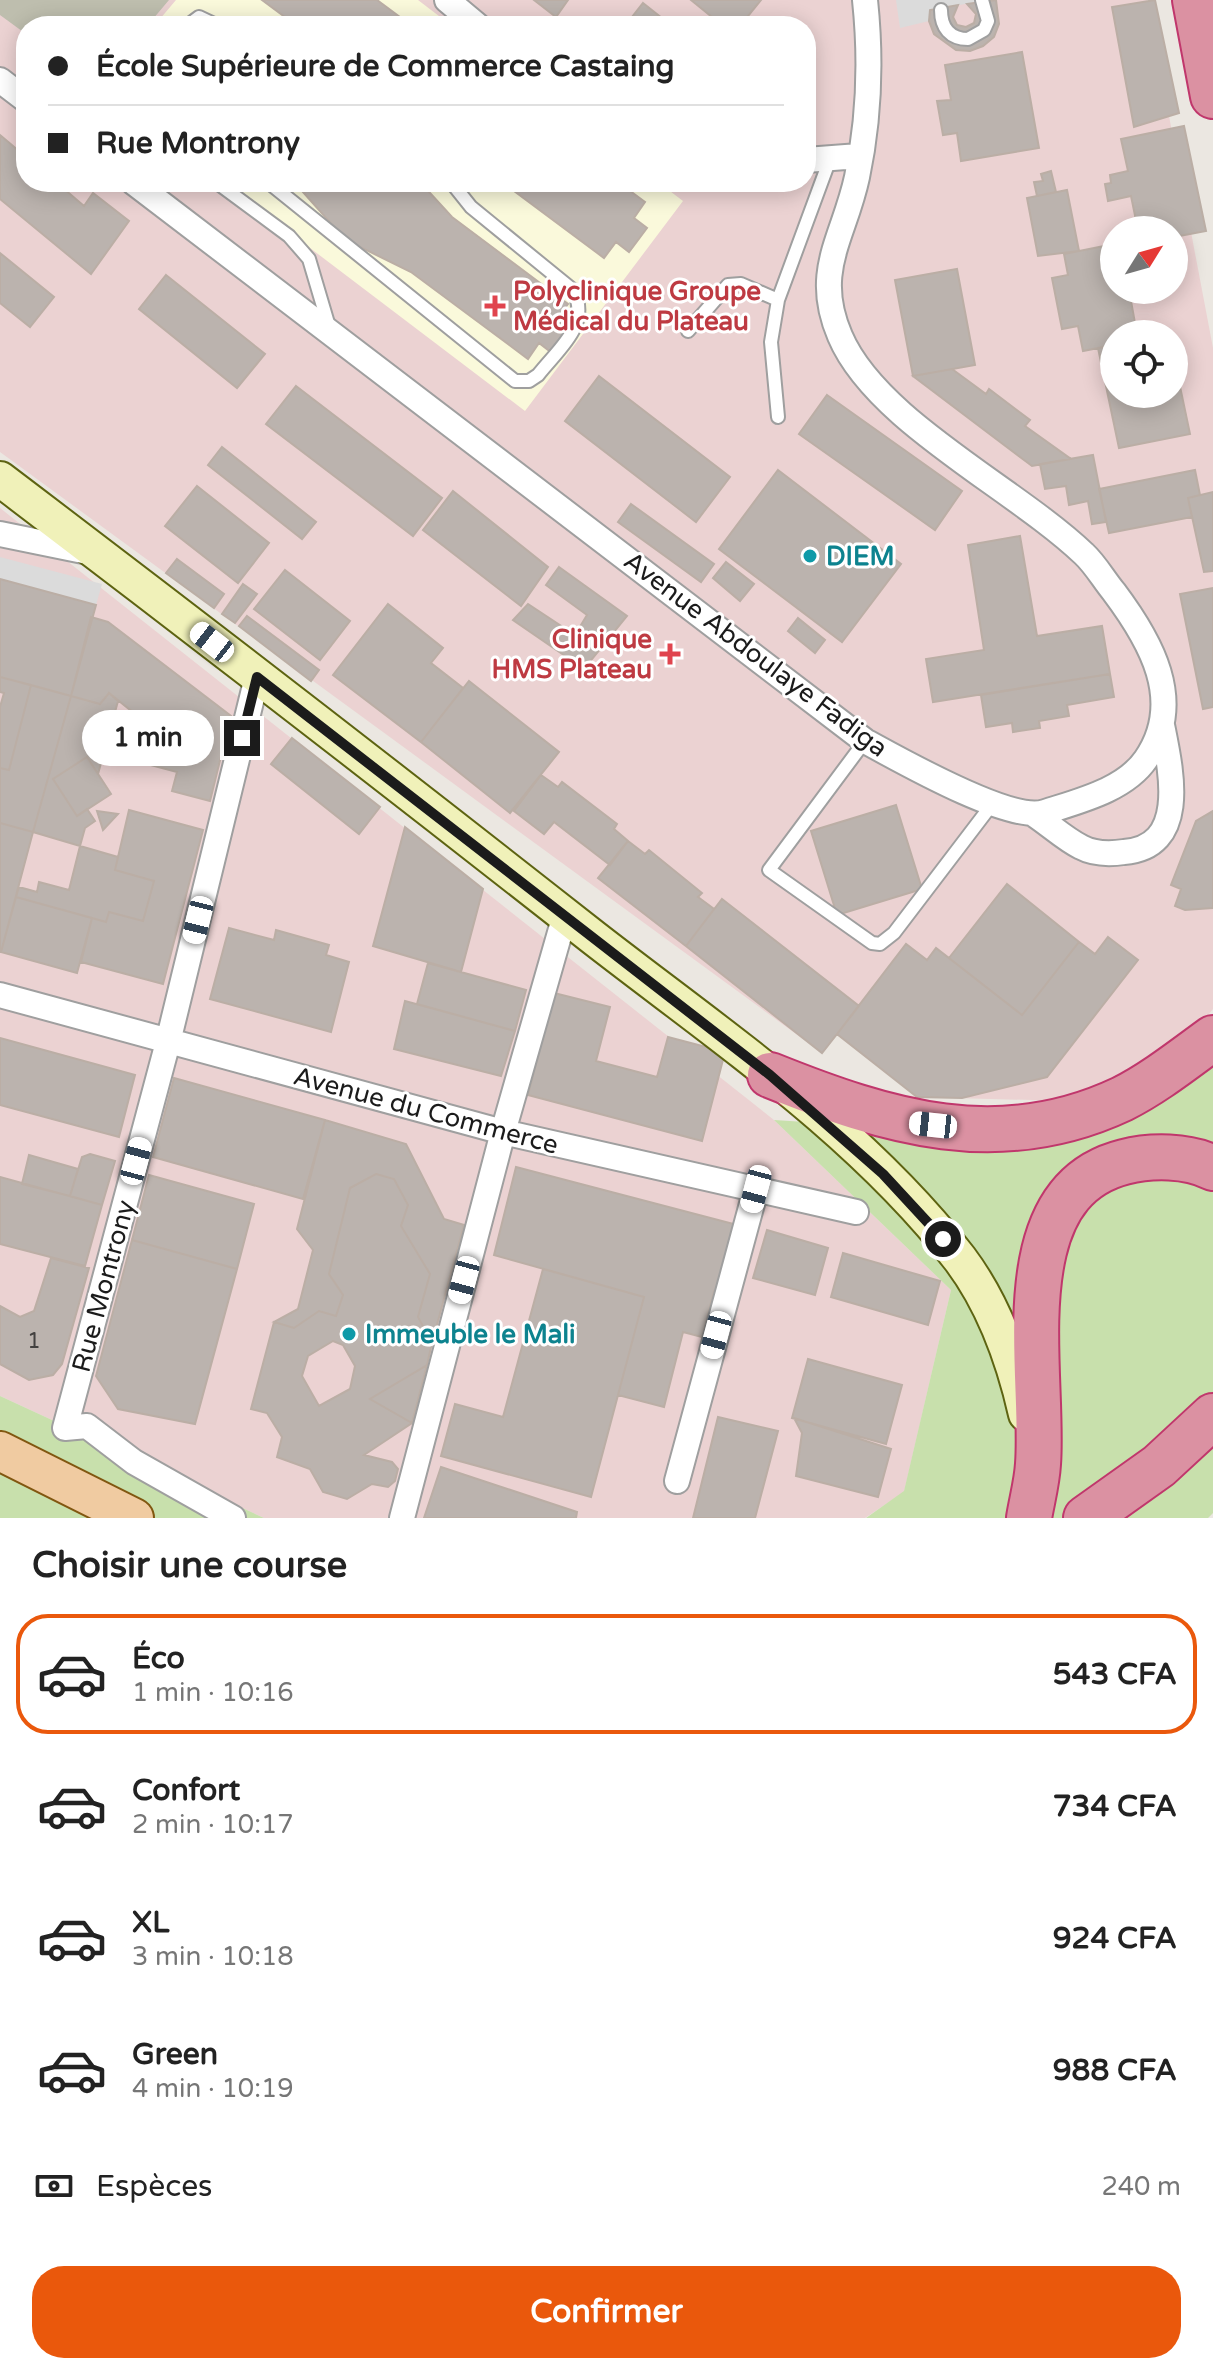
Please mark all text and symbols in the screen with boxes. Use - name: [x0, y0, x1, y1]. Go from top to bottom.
- text: École Supérieure de Commerce Castaing: [96, 48, 675, 85]
- text: Rue Montrony: [96, 125, 300, 162]
- north arrow: [1100, 216, 1188, 304]
- map controls: [1100, 216, 1188, 408]
- place label: Polyclinique Groupe Médical du Plateau: [513, 276, 761, 337]
- marker: Polyclinique Groupe Médical du Plateau: [484, 295, 506, 317]
- button: locate: [1100, 320, 1188, 408]
- place label: DIEM: [826, 541, 895, 572]
- street label: Avenue Abdoulaye Fadiga: [618, 545, 894, 764]
- marker: DIEM: [801, 547, 819, 565]
- car: [186, 618, 238, 666]
- place label: Clinique HMS Plateau: [492, 624, 652, 685]
- marker: Clinique HMS Plateau: [659, 643, 681, 665]
- callout: 1 min: [82, 710, 214, 766]
- route end: [224, 720, 260, 756]
- text: 1 min: [113, 722, 183, 753]
- car: [181, 894, 215, 946]
- street label: Avenue du Commerce: [290, 1060, 562, 1161]
- car: [908, 1111, 958, 1139]
- car: [118, 1135, 154, 1187]
- car: [738, 1163, 774, 1215]
- street label: Rue Montrony: [66, 1197, 141, 1376]
- route start: [925, 1221, 961, 1257]
- car: [446, 1254, 482, 1306]
- car: [698, 1309, 734, 1361]
- place label: Immeuble le Mali: [365, 1319, 575, 1350]
- marker: Immeuble le Mali: [340, 1325, 358, 1343]
- house number: 1: [27, 1328, 41, 1354]
- text: Choisir une course: [32, 1544, 347, 1587]
- icon: car: [36, 1638, 108, 1710]
- text: Éco: [132, 1640, 185, 1677]
- text: 543 CFA: [1053, 1656, 1177, 1693]
- text: 1 min · 10:16: [132, 1677, 294, 1708]
- icon: car: [36, 1770, 108, 1842]
- text: Confort: [132, 1772, 240, 1809]
- text: 734 CFA: [1053, 1788, 1177, 1825]
- text: 2 min · 10:17: [132, 1809, 294, 1840]
- icon: car: [36, 1902, 108, 1974]
- text: XL: [132, 1904, 169, 1941]
- text: 924 CFA: [1053, 1920, 1177, 1957]
- text: 3 min · 10:18: [132, 1941, 294, 1972]
- icon: car: [36, 2034, 108, 2106]
- text: Green: [132, 2036, 218, 2073]
- text: 988 CFA: [1053, 2052, 1177, 2089]
- text: 4 min · 10:19: [132, 2073, 294, 2104]
- icon: cash: [32, 2164, 76, 2208]
- text: Espèces: [96, 2168, 213, 2205]
- text: 240 m: [1101, 2171, 1181, 2202]
- button: Confirmer: [32, 2266, 1181, 2358]

